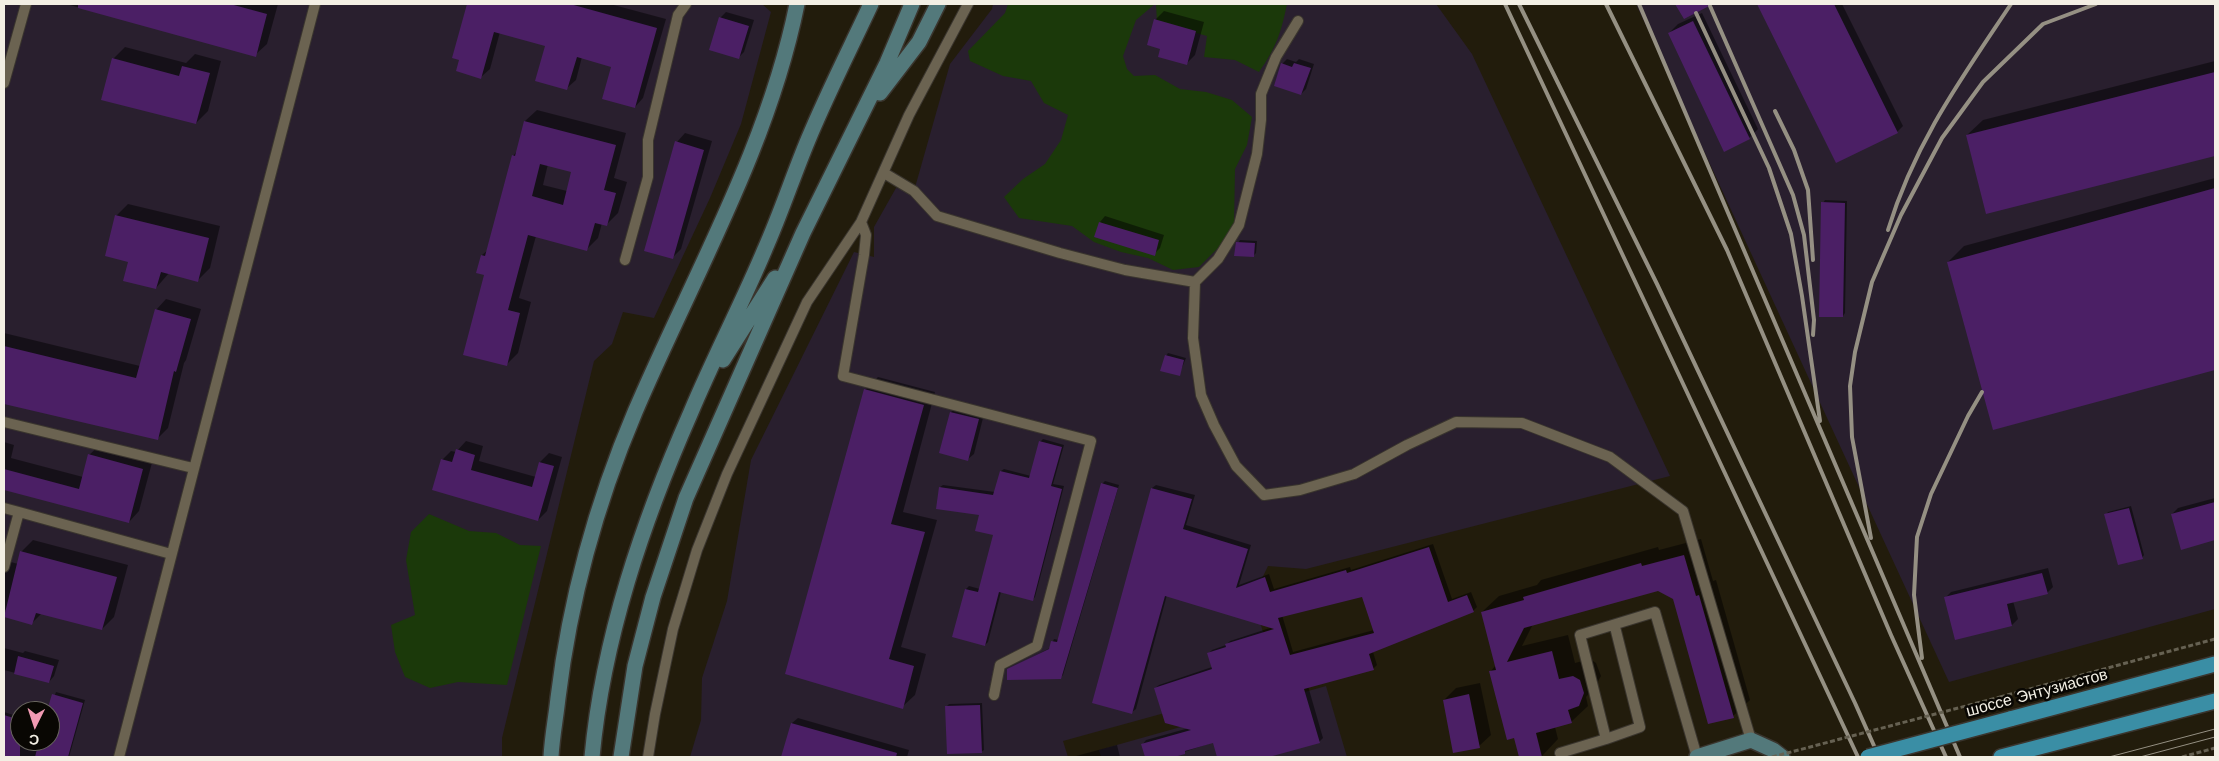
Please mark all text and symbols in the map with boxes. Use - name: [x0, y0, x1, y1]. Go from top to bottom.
- street label: шоссе Энтузиастов: [1964, 665, 2110, 721]
- north arrow: [10, 701, 60, 751]
- text: С: [28, 732, 40, 748]

